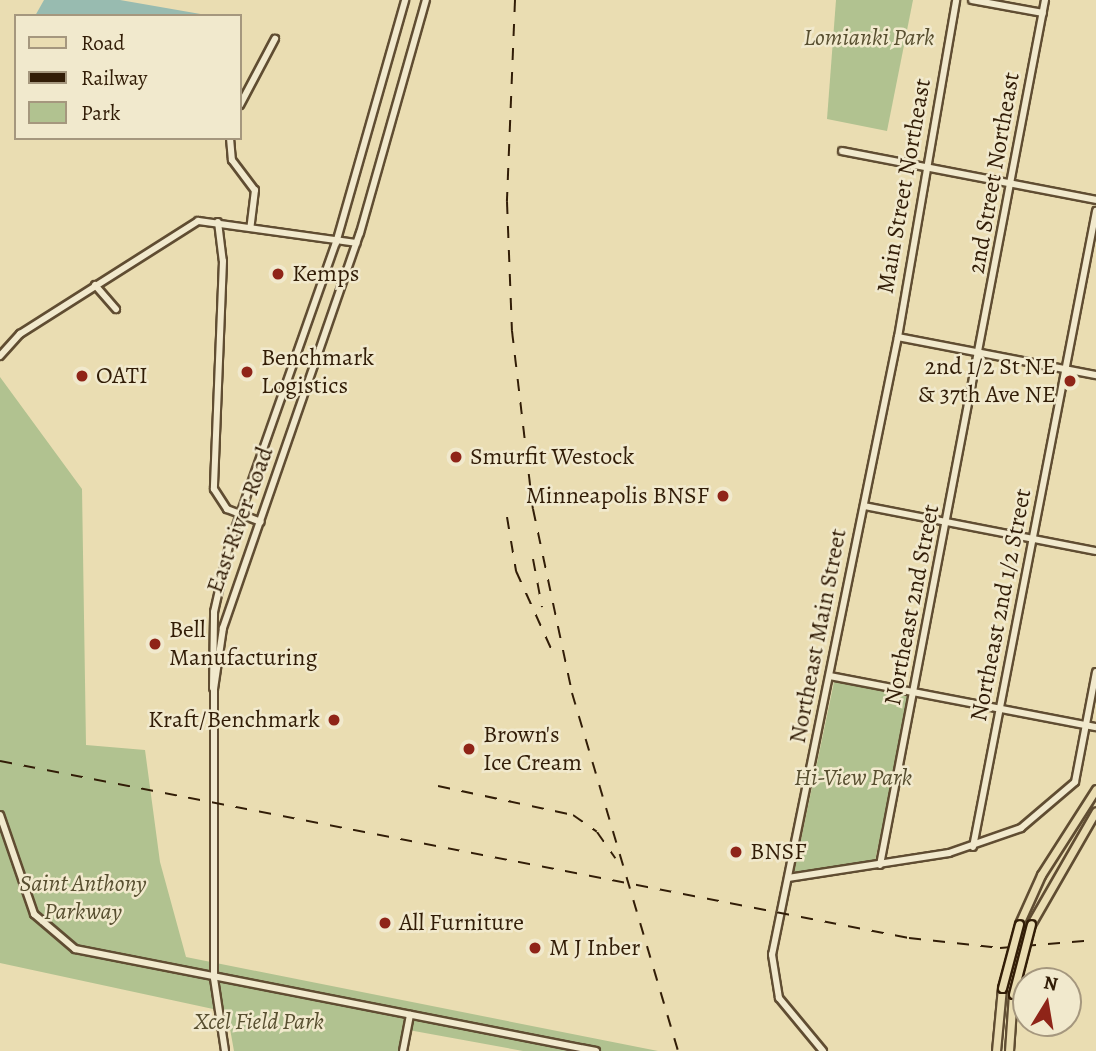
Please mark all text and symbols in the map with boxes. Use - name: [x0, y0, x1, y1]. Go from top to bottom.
- legend: [14, 14, 242, 140]
- park label: Lomianki Park: [803, 24, 935, 52]
- text: Road: [81, 29, 125, 57]
- text: Railway: [81, 64, 147, 92]
- street label: 2nd Street Northeast: [962, 70, 1026, 276]
- street label: Main Street Northeast: [871, 76, 937, 296]
- text: Park: [81, 99, 120, 127]
- place label: Kemps: [292, 260, 359, 288]
- marker: Kemps: [270, 266, 286, 282]
- place label: Benchmark Logistics: [261, 344, 374, 400]
- place label: 2nd 1/2 St NE & 37th Ave NE: [918, 353, 1056, 409]
- place label: OATI: [96, 362, 148, 390]
- marker: Benchmark Logistics: [239, 364, 255, 380]
- marker: OATI: [74, 368, 90, 384]
- marker: 2nd 1/2 St NE & 37th Ave NE: [1062, 373, 1078, 389]
- street label: East River Road: [200, 443, 280, 597]
- place label: Smurfit Westock: [470, 443, 634, 471]
- marker: Smurfit Westock: [448, 449, 464, 465]
- place label: Minneapolis BNSF: [526, 482, 709, 510]
- street label: Northeast 2nd 1/2 Street: [964, 486, 1038, 724]
- marker: Minneapolis BNSF: [715, 488, 731, 504]
- street label: Northeast 2nd Street: [878, 502, 946, 708]
- street label: Northeast Main Street: [783, 526, 853, 746]
- place label: Bell Manufacturing: [169, 616, 317, 672]
- marker: Bell Manufacturing: [147, 636, 163, 652]
- place label: Kraft/Benchmark: [148, 706, 320, 734]
- marker: Kraft/Benchmark: [326, 712, 342, 728]
- place label: Brown's Ice Cream: [483, 721, 582, 777]
- marker: Brown's Ice Cream: [461, 741, 477, 757]
- park label: Hi-View Park: [794, 764, 912, 792]
- place label: BNSF: [750, 838, 807, 866]
- marker: BNSF: [728, 844, 744, 860]
- park label: Saint Anthony Parkway: [20, 870, 146, 926]
- place label: All Furniture: [399, 909, 524, 937]
- marker: All Furniture: [377, 915, 393, 931]
- place label: M J Inber: [549, 934, 640, 962]
- marker: M J Inber: [527, 940, 543, 956]
- north arrow: [1012, 967, 1082, 1037]
- text: N: [1041, 969, 1060, 997]
- park label: Xcel Field Park: [194, 1008, 324, 1036]

